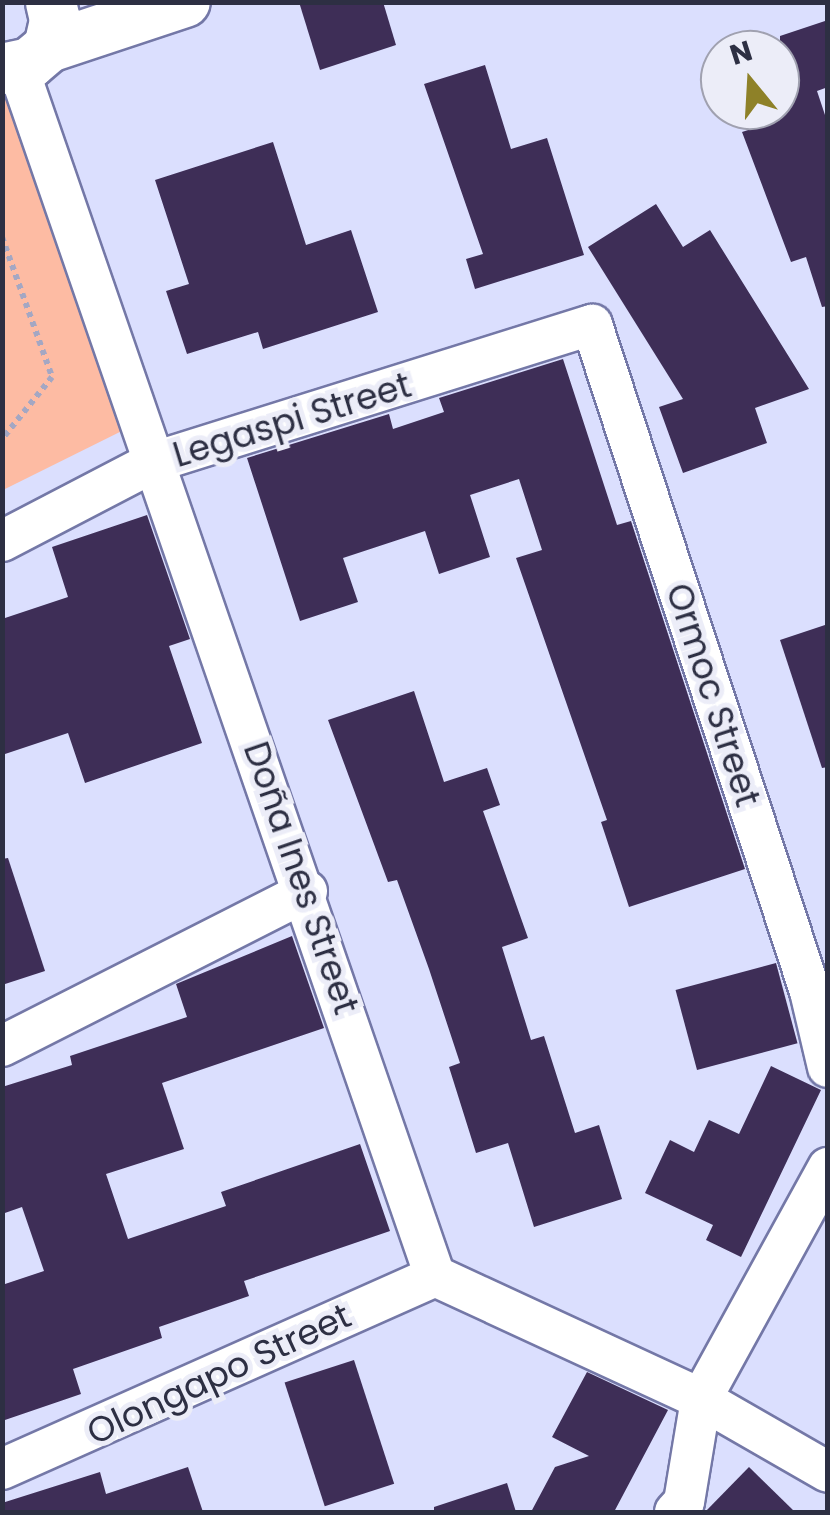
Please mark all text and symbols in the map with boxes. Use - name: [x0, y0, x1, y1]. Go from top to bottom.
- north arrow: [700, 30, 800, 130]
- text: N: [725, 31, 757, 75]
- street label: Legaspi Street: [168, 364, 416, 476]
- street label: Ormoc Street: [657, 578, 769, 812]
- street label: Doña Ines Street: [235, 736, 367, 1020]
- street label: Olongapo Street: [80, 1295, 358, 1453]

